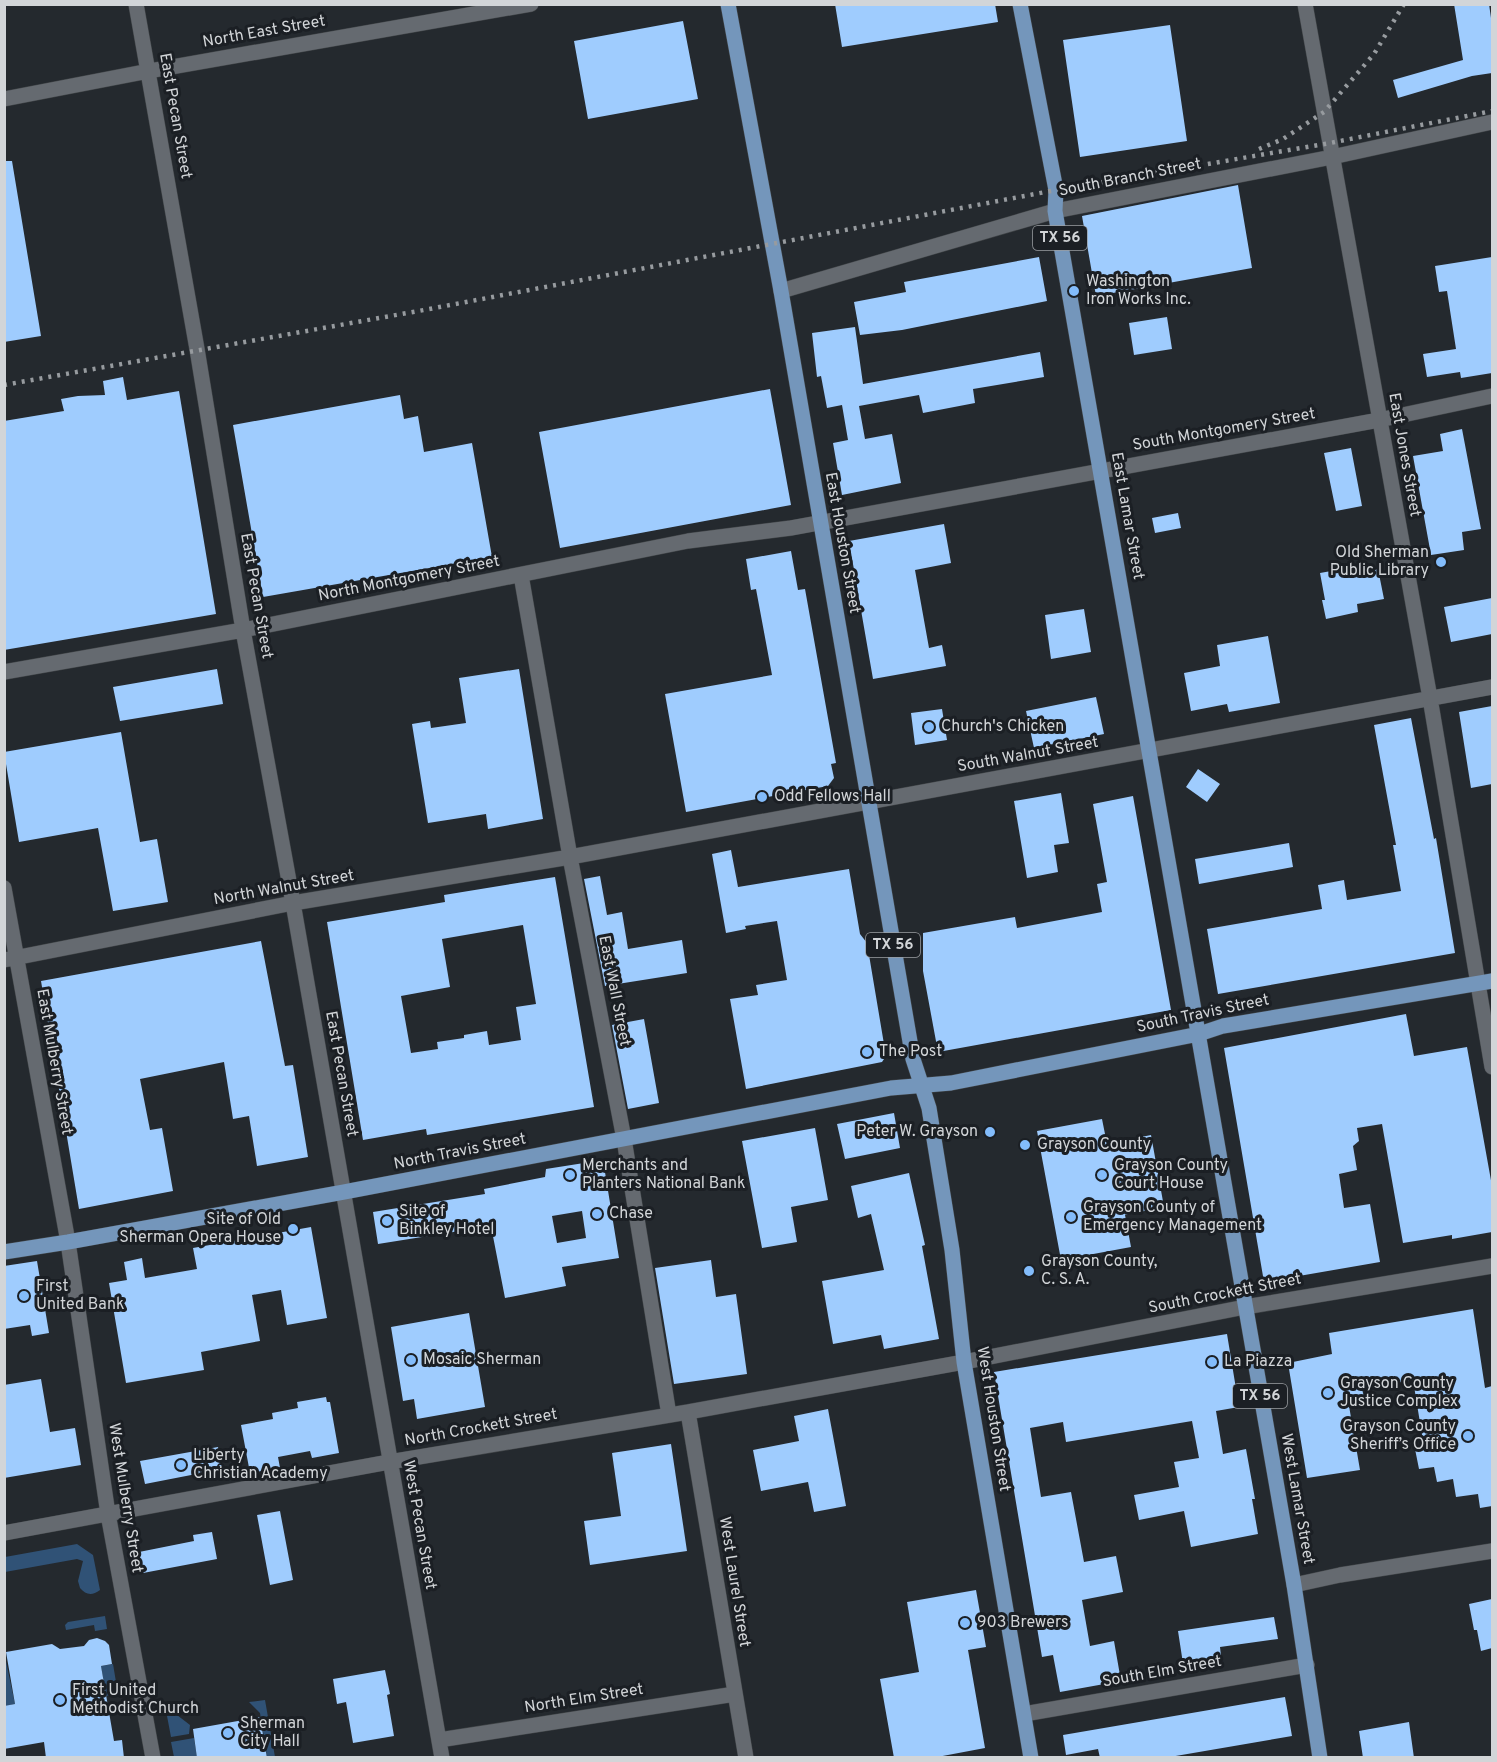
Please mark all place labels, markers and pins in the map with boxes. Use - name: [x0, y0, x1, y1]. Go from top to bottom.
- place label: Washington Iron Works Inc.: [1086, 272, 1191, 310]
- marker: Washington Iron Works Inc.: [1067, 284, 1081, 298]
- place label: Old Sherman Public Library: [1330, 543, 1429, 581]
- marker: Old Sherman Public Library: [1434, 555, 1448, 569]
- place label: Church's Chicken: [941, 717, 1064, 737]
- marker: Church's Chicken: [922, 720, 936, 734]
- place label: Odd Fellows Hall: [774, 787, 891, 807]
- marker: Odd Fellows Hall: [755, 790, 769, 804]
- place label: The Post: [879, 1042, 942, 1062]
- marker: The Post: [860, 1045, 874, 1059]
- place label: Peter W. Grayson: [856, 1122, 978, 1142]
- marker: Peter W. Grayson: [983, 1125, 997, 1139]
- place label: Grayson County: [1037, 1135, 1151, 1155]
- marker: Grayson County: [1018, 1138, 1032, 1152]
- place label: Merchants and Planters National Bank: [582, 1156, 746, 1194]
- place label: Grayson County Court House: [1114, 1156, 1228, 1194]
- marker: Merchants and Planters National Bank: [563, 1168, 577, 1182]
- marker: Grayson County Court House: [1095, 1168, 1109, 1182]
- place label: Grayson County of Emergency Management: [1083, 1198, 1262, 1236]
- place label: Site of Binkley Hotel: [399, 1202, 494, 1240]
- place label: Chase: [609, 1204, 653, 1224]
- marker: Chase: [590, 1207, 604, 1221]
- place label: Site of Old Sherman Opera House: [119, 1210, 281, 1248]
- marker: Grayson County of Emergency Management: [1064, 1210, 1078, 1224]
- marker: Site of Binkley Hotel: [380, 1214, 394, 1228]
- marker: Site of Old Sherman Opera House: [286, 1222, 300, 1236]
- place label: Grayson County, C. S. A.: [1041, 1252, 1157, 1290]
- marker: Grayson County, C. S. A.: [1022, 1264, 1036, 1278]
- place label: First United Bank: [36, 1277, 124, 1315]
- marker: First United Bank: [17, 1289, 31, 1303]
- place label: Mosaic Sherman: [423, 1350, 541, 1370]
- place label: La Piazza: [1224, 1352, 1292, 1372]
- marker: Mosaic Sherman: [404, 1353, 418, 1367]
- marker: La Piazza: [1205, 1355, 1219, 1369]
- place label: Grayson County Justice Complex: [1340, 1374, 1458, 1412]
- marker: Grayson County Justice Complex: [1321, 1386, 1335, 1400]
- place label: Grayson County Sheriff’s Office: [1342, 1417, 1456, 1455]
- marker: Grayson County Sheriff’s Office: [1461, 1429, 1475, 1443]
- place label: Liberty Christian Academy: [193, 1446, 328, 1484]
- marker: Liberty Christian Academy: [174, 1458, 188, 1472]
- place label: 903 Brewers: [977, 1613, 1069, 1633]
- marker: 903 Brewers: [958, 1616, 972, 1630]
- place label: First United Methodist Church: [72, 1681, 199, 1719]
- marker: First United Methodist Church: [53, 1693, 67, 1707]
- place label: Sherman City Hall: [240, 1714, 305, 1752]
- marker: Sherman City Hall: [221, 1726, 235, 1740]

